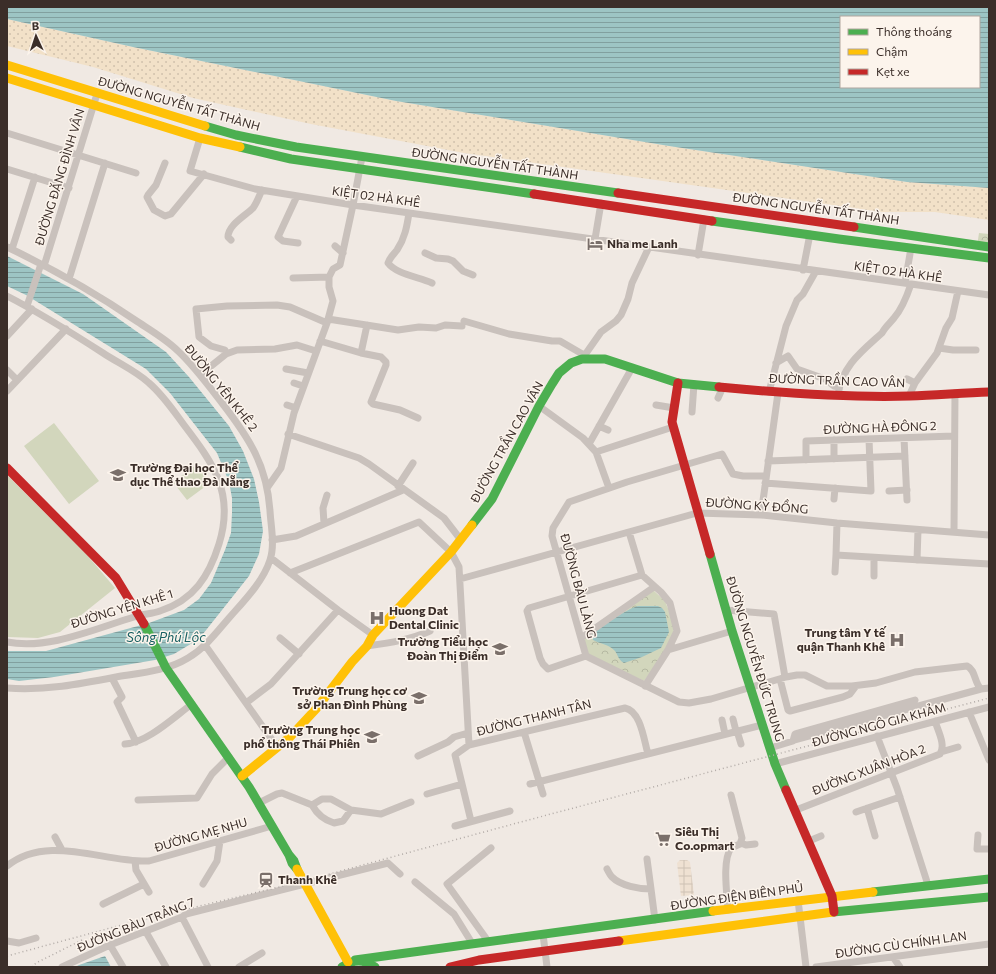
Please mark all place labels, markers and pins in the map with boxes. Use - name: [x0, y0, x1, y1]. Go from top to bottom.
- hotel icon: Nha me Lanh: [586, 235, 604, 253]
- place label: Nha me Lanh: [607, 236, 678, 250]
- place label: Trường Đại học Thể dục Thể thao Đà Nẵng: [130, 460, 250, 489]
- school or university icon: Trường Đại học Thể dục Thể thao Đà Nẵng: [109, 466, 127, 484]
- place label: Huong Dat Dental Clinic: [389, 603, 459, 631]
- hospital icon: Huong Dat Dental Clinic: [368, 609, 386, 627]
- place label: Trung tâm Y tế quận Thanh Khê: [797, 625, 887, 654]
- hospital icon: Trung tâm Y tế quận Thanh Khê: [888, 631, 906, 649]
- place label: Trường Tiểu học Đoàn Thị Điểm: [398, 634, 488, 663]
- school or university icon: Trường Tiểu học Đoàn Thị Điểm: [491, 640, 509, 658]
- place label: Trường Trung học cơ sở Phan Đình Phùng: [292, 683, 408, 711]
- school or university icon: Trường Trung học cơ sở Phan Đình Phùng: [410, 689, 428, 707]
- place label: Trường Trung học phổ thông Thái Phiên: [244, 722, 360, 750]
- school or university icon: Trường Trung học phổ thông Thái Phiên: [363, 728, 381, 746]
- place label: Siêu Thị Co.opmart: [675, 824, 734, 852]
- supermarket icon: Siêu Thị Co.opmart: [654, 830, 672, 848]
- station icon: Thanh Khê: [257, 871, 275, 889]
- place label: Thanh Khê: [278, 872, 337, 886]

